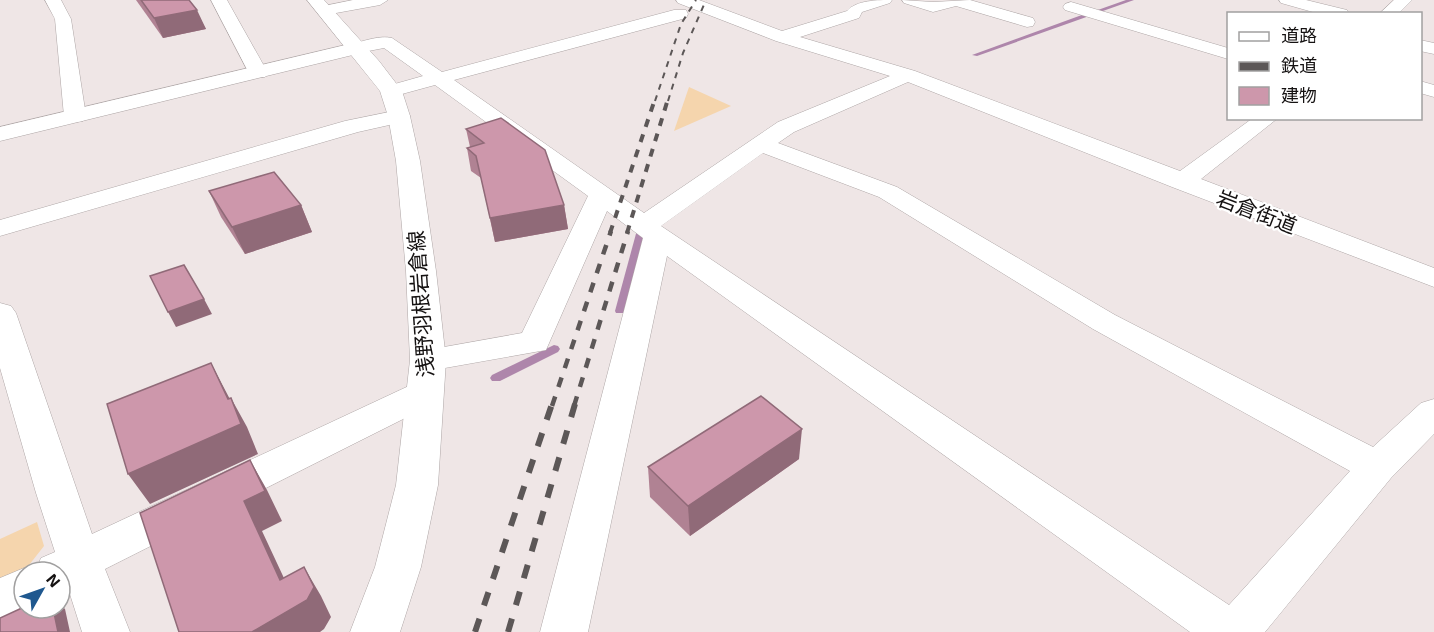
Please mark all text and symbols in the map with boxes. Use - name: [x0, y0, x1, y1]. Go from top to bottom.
- legend: [1227, 12, 1422, 120]
- text: 道路: [1281, 24, 1317, 46]
- text: 鉄道: [1281, 54, 1317, 76]
- text: 建物: [1281, 84, 1317, 106]
- street label: 岩倉街道: [1213, 184, 1301, 238]
- street label: 浅野羽根岩倉線: [402, 230, 438, 378]
- north arrow: [12, 560, 72, 620]
- text: N: [43, 570, 65, 591]

